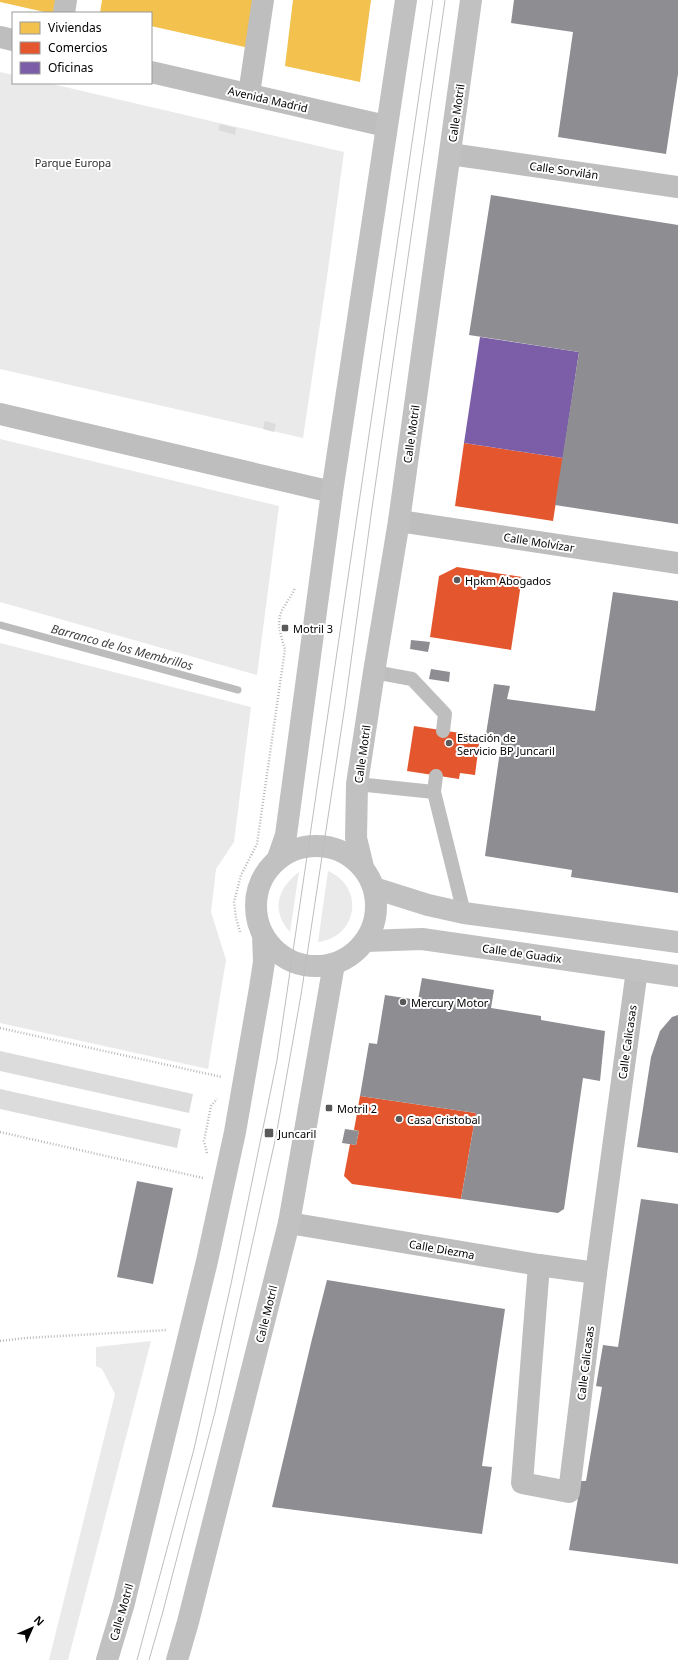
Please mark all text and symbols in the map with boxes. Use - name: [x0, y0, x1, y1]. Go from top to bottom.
- legend: [12, 12, 152, 84]
- text: Viviendas: [48, 19, 102, 36]
- text: Comercios: [48, 39, 108, 56]
- text: Oficinas: [48, 59, 94, 76]
- street label: Avenida Madrid: [227, 83, 309, 115]
- street label: Calle Motril: [444, 83, 468, 143]
- park label: Parque Europa: [35, 155, 111, 170]
- street label: Calle Sorvilán: [529, 158, 599, 182]
- street label: Calle Motril: [399, 404, 423, 464]
- street label: Calle Molvízar: [502, 529, 576, 555]
- place label: Hpkm Abogados: [465, 573, 551, 588]
- marker: Hpkm Abogados: [452, 575, 462, 585]
- water label: Barranco de los Membrillos: [49, 620, 195, 674]
- place label: Motril 3: [293, 621, 333, 636]
- marker: Motril 3: [280, 623, 290, 633]
- street label: Calle Motril: [350, 724, 374, 784]
- place label: Estación de Servicio BP Juncaril: [457, 730, 555, 758]
- marker: Estación de Servicio BP Juncaril: [444, 738, 454, 748]
- street label: Calle de Guadix: [481, 940, 563, 966]
- place label: Mercury Motor: [411, 995, 489, 1010]
- marker: Mercury Motor: [398, 997, 408, 1007]
- street label: Calle Calicasas: [614, 1004, 640, 1080]
- place label: Motril 2: [337, 1101, 377, 1116]
- marker: Motril 2: [324, 1103, 334, 1113]
- place label: Casa Cristobal: [407, 1112, 480, 1127]
- marker: Casa Cristobal: [394, 1114, 404, 1124]
- place label: Juncaril: [277, 1126, 316, 1141]
- marker: Juncaril: [263, 1127, 275, 1139]
- street label: Calle Diezma: [408, 1236, 476, 1262]
- street label: Calle Motril: [252, 1284, 280, 1344]
- street label: Calle Calicasas: [573, 1325, 597, 1401]
- street label: Calle Motril: [106, 1582, 136, 1642]
- north arrow: [12, 1608, 52, 1648]
- text: N: [31, 1612, 48, 1629]

